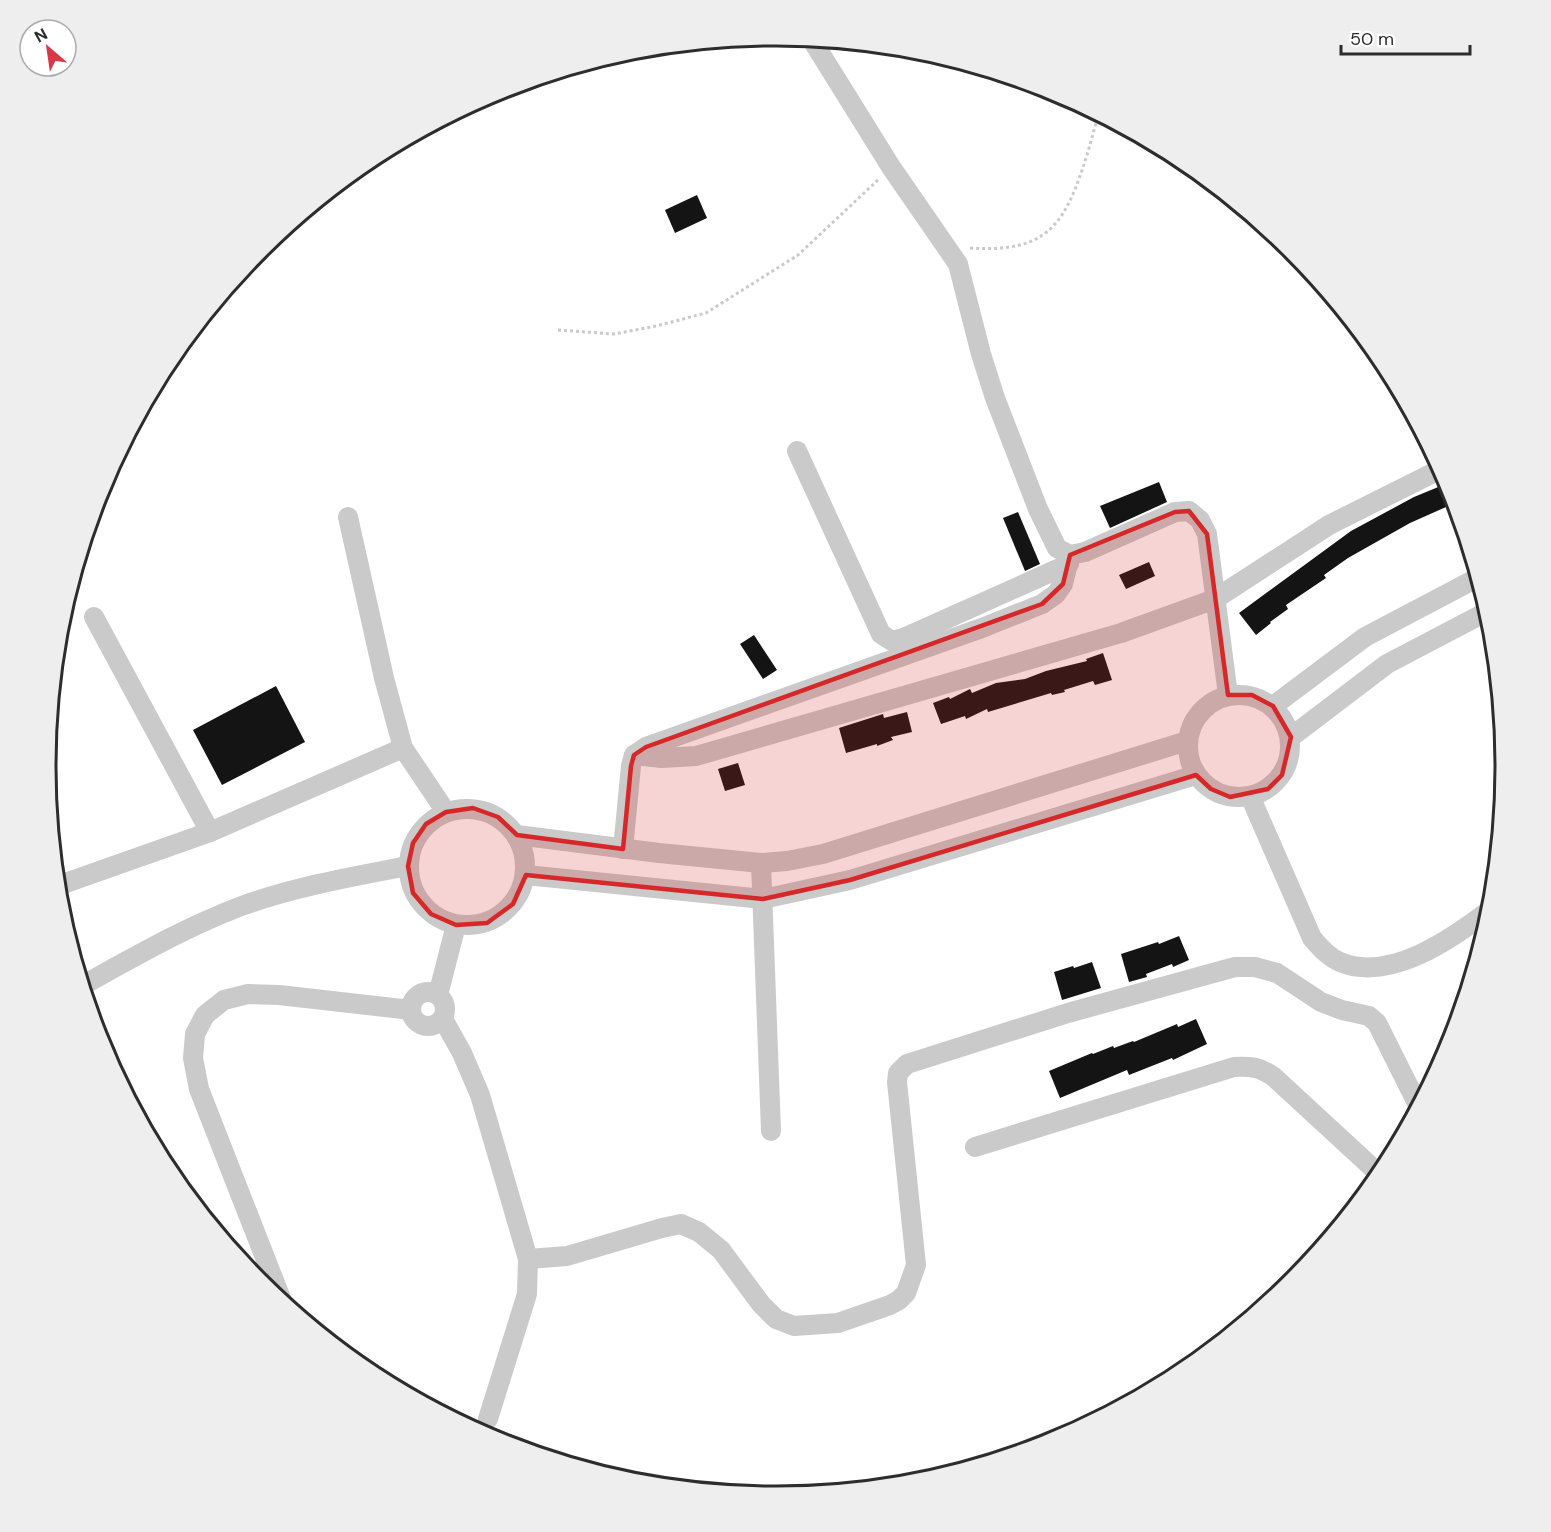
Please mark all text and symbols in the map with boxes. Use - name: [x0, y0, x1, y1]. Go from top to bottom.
- north arrow: [18, 18, 78, 78]
- scale bar: [1341, 18, 1470, 56]
- text: N: [31, 23, 51, 47]
- text: 50 m: [1350, 27, 1394, 51]

